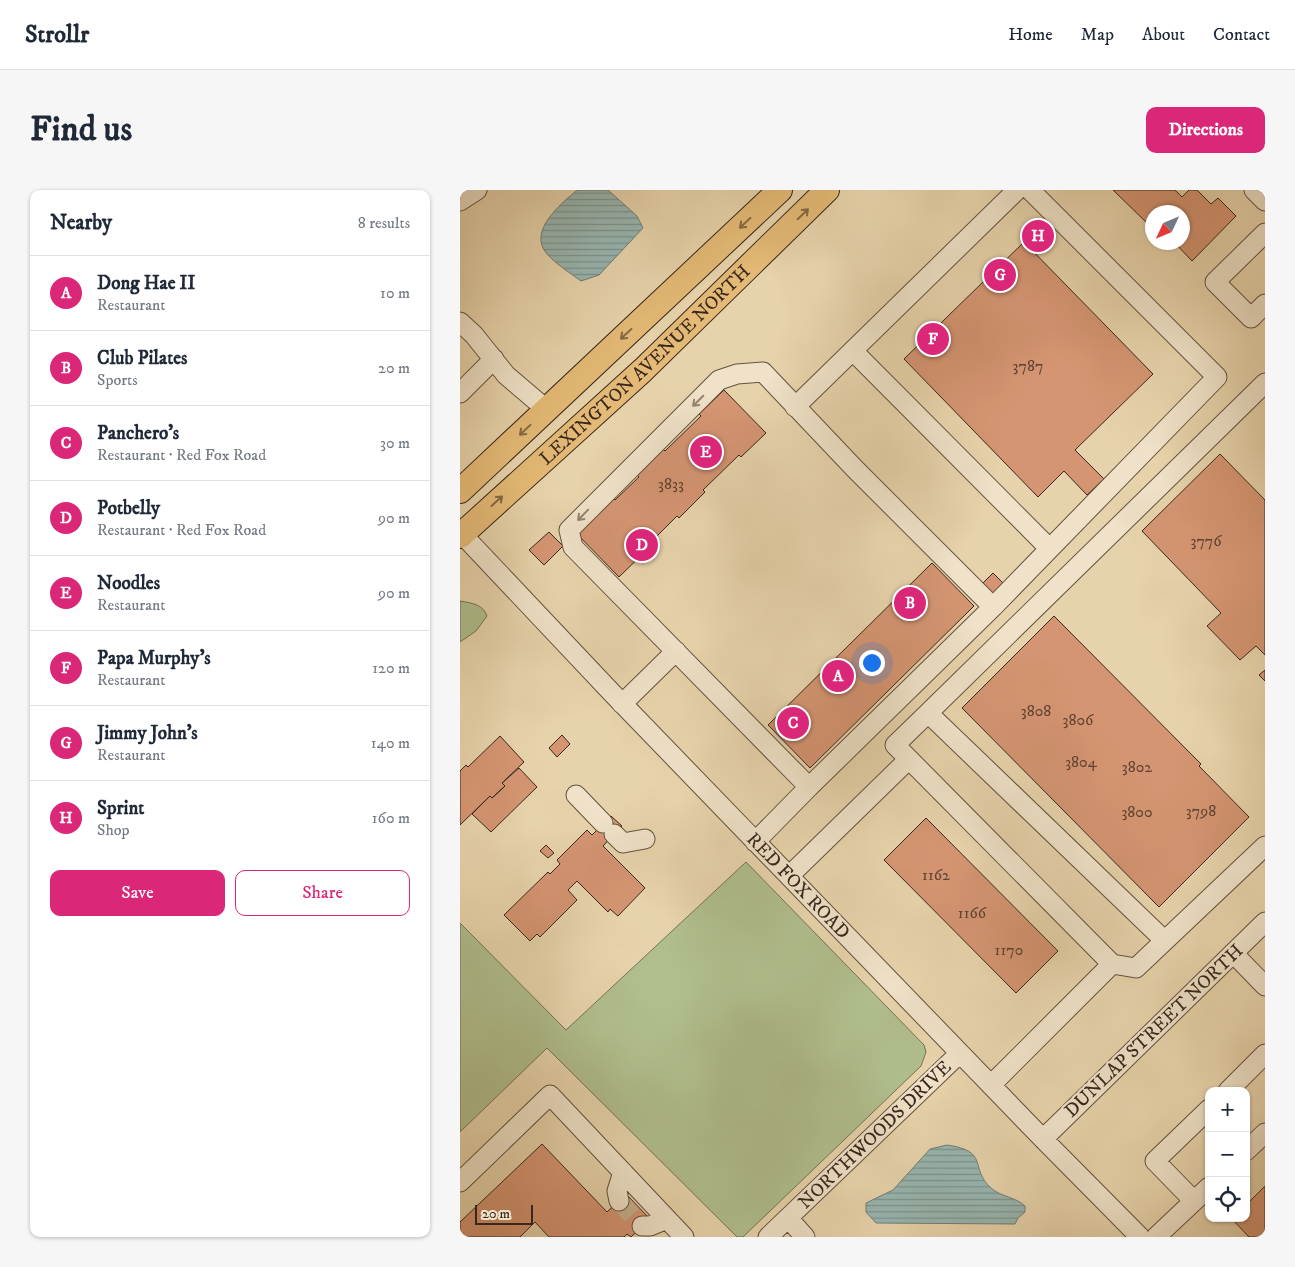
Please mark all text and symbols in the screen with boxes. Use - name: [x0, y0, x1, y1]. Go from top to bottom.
- text: Strollr: [25, 20, 89, 50]
- text: Home: [1008, 24, 1053, 46]
- text: Map: [1081, 24, 1114, 46]
- text: About: [1142, 24, 1185, 46]
- text: Contact: [1213, 24, 1270, 46]
- button: Directions: [1146, 107, 1265, 153]
- text: Find us: [30, 108, 132, 152]
- north arrow: [1145, 205, 1190, 250]
- one-way arrow: [797, 208, 809, 220]
- text: Nearby: [50, 210, 112, 236]
- text: 8 results: [358, 213, 410, 233]
- one-way arrow: [738, 217, 751, 229]
- pin: H: [1022, 217, 1054, 255]
- pin: G: [984, 256, 1016, 294]
- street label: LEXINGTON AVENUE NORTH: [534, 260, 756, 468]
- text: Dong Hae II: [97, 272, 195, 295]
- text: A: [61, 283, 71, 303]
- text: 10 m: [380, 283, 410, 303]
- text: Restaurant: [97, 295, 165, 315]
- pin: F: [917, 320, 949, 358]
- one-way arrow: [619, 328, 632, 340]
- text: Club Pilates: [97, 347, 187, 370]
- house number: 3787: [1013, 356, 1043, 376]
- text: B: [61, 358, 71, 378]
- text: 20 m: [378, 358, 410, 378]
- text: Sports: [97, 370, 138, 390]
- one-way arrow: [692, 395, 705, 407]
- text: Panchero's: [97, 422, 179, 445]
- one-way arrow: [518, 424, 531, 436]
- text: C: [61, 433, 71, 453]
- text: 30 m: [380, 433, 410, 453]
- pin: E: [690, 433, 722, 471]
- text: Restaurant · Red Fox Road: [97, 445, 266, 465]
- house number: 3833: [658, 474, 684, 494]
- one-way arrow: [491, 495, 504, 507]
- text: Potbelly: [97, 497, 160, 520]
- text: D: [60, 508, 72, 528]
- text: 90 m: [378, 508, 410, 528]
- one-way arrow: [577, 509, 589, 522]
- text: Restaurant · Red Fox Road: [97, 520, 266, 540]
- pin: D: [626, 526, 658, 564]
- house number: 3776: [1190, 531, 1222, 551]
- text: Noodles: [97, 572, 160, 595]
- text: E: [60, 583, 72, 603]
- text: 90 m: [378, 583, 410, 603]
- pin: B: [894, 584, 926, 622]
- text: Restaurant: [97, 595, 165, 615]
- text: Papa Murphy's: [97, 647, 211, 670]
- your location: [859, 650, 885, 676]
- pin: A: [822, 657, 854, 695]
- text: F: [61, 658, 71, 678]
- text: 120 m: [372, 658, 410, 678]
- text: Restaurant: [97, 670, 165, 690]
- house number: 3808: [1021, 701, 1051, 721]
- pin: C: [777, 704, 809, 742]
- house number: 3806: [1063, 710, 1094, 730]
- text: Jimmy John's: [97, 722, 198, 745]
- text: G: [60, 733, 72, 753]
- text: 140 m: [371, 733, 410, 753]
- text: Restaurant: [97, 745, 165, 765]
- house number: 3804: [1065, 752, 1098, 772]
- house number: 3802: [1122, 757, 1152, 777]
- text: Sprint: [97, 797, 144, 820]
- house number: 3798: [1186, 801, 1216, 821]
- house number: 3800: [1121, 802, 1153, 822]
- text: H: [59, 808, 73, 828]
- text: 160 m: [372, 808, 410, 828]
- text: Shop: [97, 820, 130, 840]
- street label: RED FOX ROAD: [741, 828, 855, 944]
- house number: 1162: [922, 865, 950, 885]
- button: Save: [50, 870, 225, 916]
- button: Share: [235, 870, 410, 916]
- house number: 1166: [958, 903, 987, 923]
- street label: DUNLAP STREET NORTH: [1060, 939, 1248, 1122]
- house number: 1170: [995, 940, 1023, 960]
- street label: NORTHWOODS DRIVE: [794, 1056, 956, 1214]
- map controls: [1205, 1087, 1250, 1222]
- button: +: [1205, 1087, 1250, 1132]
- button: −: [1205, 1132, 1250, 1177]
- button: locate: [1205, 1177, 1250, 1222]
- scale bar: [475, 1202, 532, 1225]
- text: 20 m: [482, 1205, 510, 1223]

